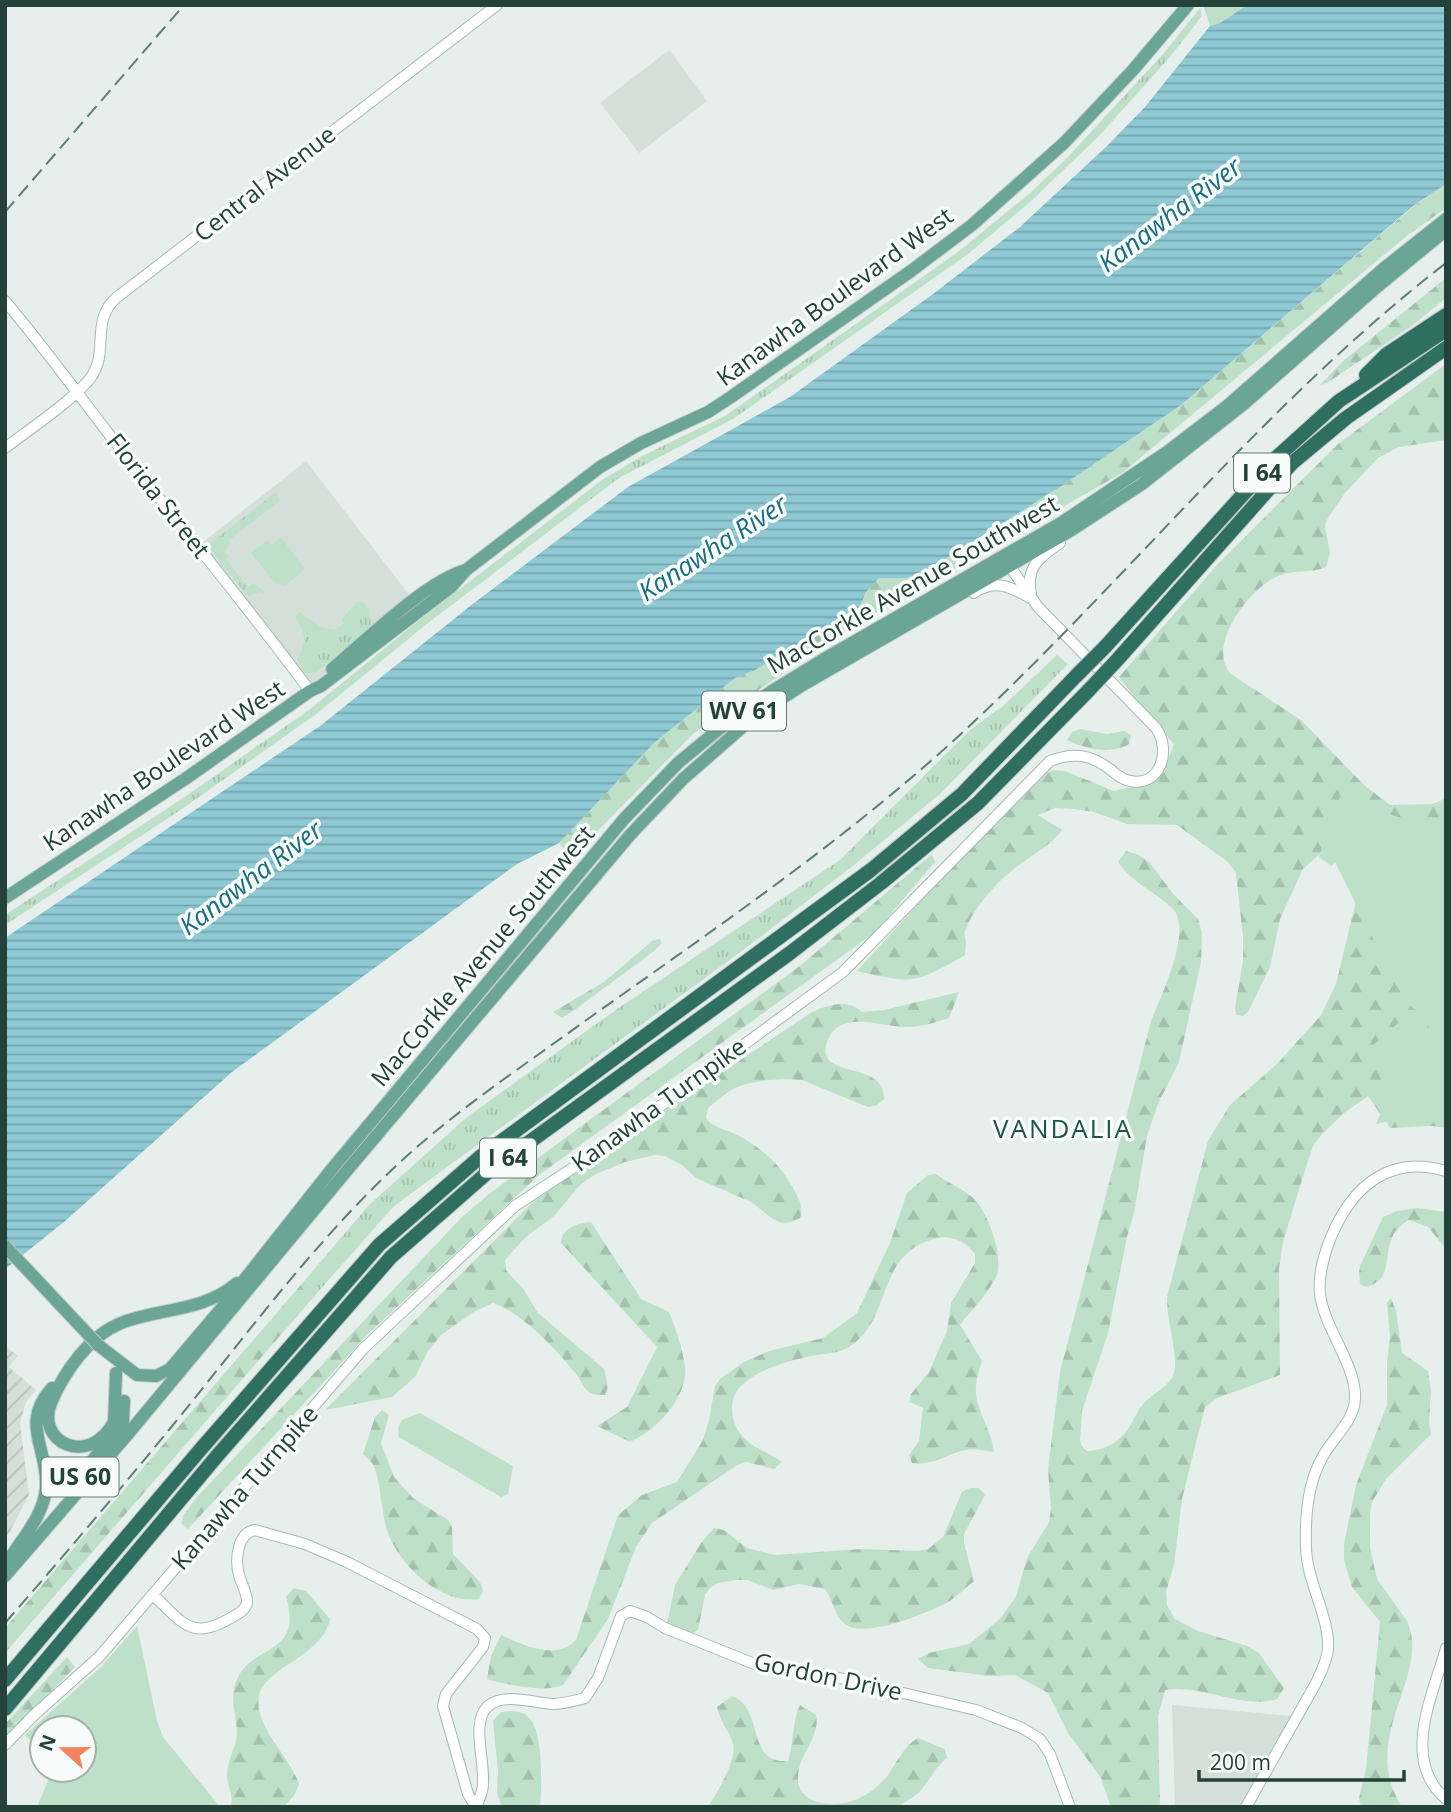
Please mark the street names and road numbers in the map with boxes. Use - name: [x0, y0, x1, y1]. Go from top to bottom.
- street label: Central Avenue: [187, 117, 342, 248]
- street label: Kanawha Boulevard West: [709, 199, 959, 393]
- street label: Florida Street: [100, 426, 218, 564]
- road number: I 64: [1234, 453, 1290, 492]
- street label: MacCorkle Avenue Southwest: [760, 487, 1064, 681]
- street label: Kanawha Boulevard West: [36, 671, 290, 858]
- road number: WV 61: [702, 692, 786, 730]
- street label: MacCorkle Avenue Southwest: [363, 817, 601, 1093]
- street label: Kanawha Turnpike: [564, 1029, 752, 1178]
- road number: I 64: [480, 1138, 536, 1177]
- street label: Kanawha Turnpike: [163, 1398, 325, 1576]
- road number: US 60: [42, 1458, 119, 1496]
- street label: Gordon Drive: [751, 1644, 905, 1707]

